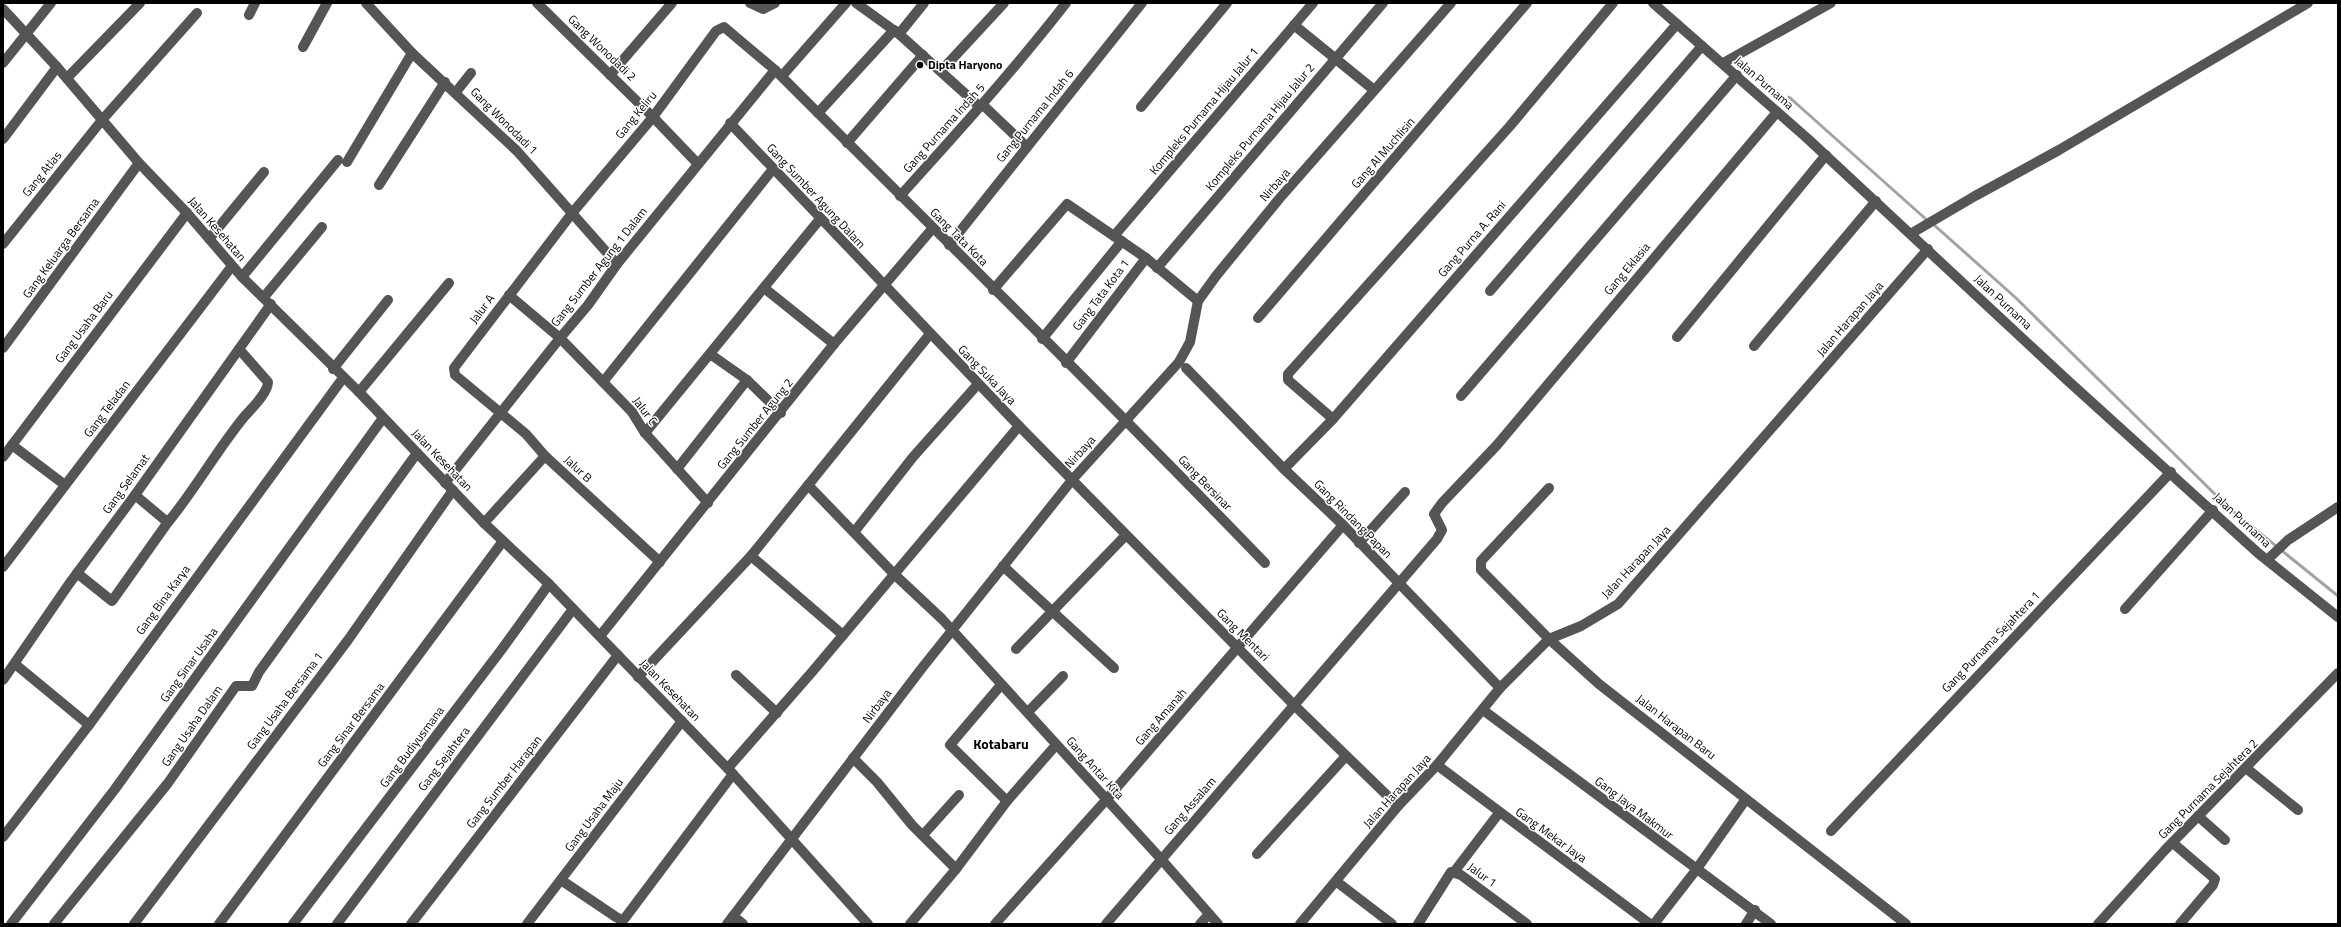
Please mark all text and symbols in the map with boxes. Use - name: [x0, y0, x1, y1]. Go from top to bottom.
- street label: Gang Wonodadi 2: [564, 10, 641, 85]
- street label: Kompleks Purnama Hijau Jalur 1: [1144, 43, 1263, 179]
- street label: Jalan Purnama: [1730, 51, 1798, 114]
- place label: Dipta Haryono: [928, 55, 1002, 74]
- street label: Kompleks Purnama Hijau Jalur 2: [1200, 59, 1319, 195]
- marker: Dipta Haryono: [915, 60, 925, 70]
- street label: Gang Purnama Indah 6: [991, 65, 1078, 166]
- street label: Gang Purnama Indah 5: [898, 78, 989, 177]
- street label: Gang Wonodadi 1: [466, 83, 542, 159]
- street label: Gang Keliru: [610, 86, 661, 143]
- street label: Gang Al Muchlisin: [1346, 113, 1419, 193]
- street label: Gang Sumber Agung Dalam: [762, 139, 870, 253]
- street label: Gang Atlas: [17, 146, 66, 201]
- street label: Nirbaya: [1255, 164, 1295, 206]
- street label: Jalan Kesehatan: [184, 192, 251, 265]
- street label: Gang Keluarga Bersama: [17, 193, 104, 302]
- street label: Gang Purna A. Rani: [1433, 196, 1510, 281]
- street label: Gang Sumber Agung 1 Dalam: [546, 203, 651, 331]
- street label: Gang Tata Kota: [926, 203, 993, 270]
- street label: Gang Eklasia: [1599, 238, 1654, 299]
- street label: Gang Tata Kota 1: [1067, 255, 1134, 334]
- street label: Jalan Purnama: [1970, 270, 2037, 334]
- street label: Jalan Harapan Jaya: [1812, 277, 1888, 360]
- street label: Gang Usaha Baru: [50, 286, 117, 367]
- street label: Jalur A: [464, 290, 499, 327]
- street label: Gang Suka Jaya: [954, 340, 1021, 409]
- street label: Gang Sumber Agung 2: [712, 374, 797, 473]
- street label: Gang Teladan: [79, 376, 135, 441]
- street label: Jalur C: [628, 392, 663, 430]
- street label: Jalan Kesehatan: [407, 424, 477, 495]
- street label: Nirbaya: [1060, 431, 1100, 472]
- street label: Gang Selamat: [97, 449, 154, 518]
- street label: Jalur B: [560, 450, 597, 487]
- street label: Gang Bersinar: [1174, 450, 1237, 515]
- street label: Gang Rindang Papan: [1310, 475, 1397, 562]
- street label: Jalan Purnama: [2209, 488, 2276, 552]
- street label: Jalan Harapan Jaya: [1597, 521, 1675, 603]
- street label: Gang Bina Karya: [131, 561, 195, 639]
- street label: Gang Purnama Sejahtera 1: [1937, 587, 2044, 697]
- street label: Gang Mentari: [1213, 604, 1274, 665]
- street label: Gang Sinar Usaha: [155, 623, 222, 706]
- street label: Gang Usaha Bersama 1: [242, 648, 328, 753]
- street label: Jalan Kesehatan: [635, 654, 705, 725]
- street label: Gang Sinar Bersama: [312, 678, 389, 771]
- street label: Gang Usaha Dalam: [156, 681, 227, 770]
- street label: Nirbaya: [857, 684, 896, 727]
- street label: Gang Amanah: [1130, 684, 1191, 750]
- street label: Jalan Harapan Baru: [1632, 689, 1720, 764]
- street label: Gang Budiyusmana: [375, 702, 449, 791]
- street label: Gang Sejahtera: [413, 722, 474, 795]
- street label: Gang Sumber Harapan: [461, 731, 546, 832]
- street label: Gang Antar Kita: [1062, 732, 1129, 803]
- district label: Kotabaru: [973, 733, 1029, 754]
- street label: Gang Purnama Sejahtera 2: [2153, 734, 2262, 843]
- street label: Jalan Harapan Jaya: [1358, 749, 1435, 832]
- street label: Gang Jaya Makmur: [1591, 771, 1678, 844]
- street label: Gang Assalam: [1159, 772, 1220, 839]
- street label: Gang Usaha Maju: [560, 774, 628, 856]
- street label: Gang Mekar Jaya: [1512, 802, 1591, 867]
- street label: Jalur 1: [1464, 857, 1501, 892]

